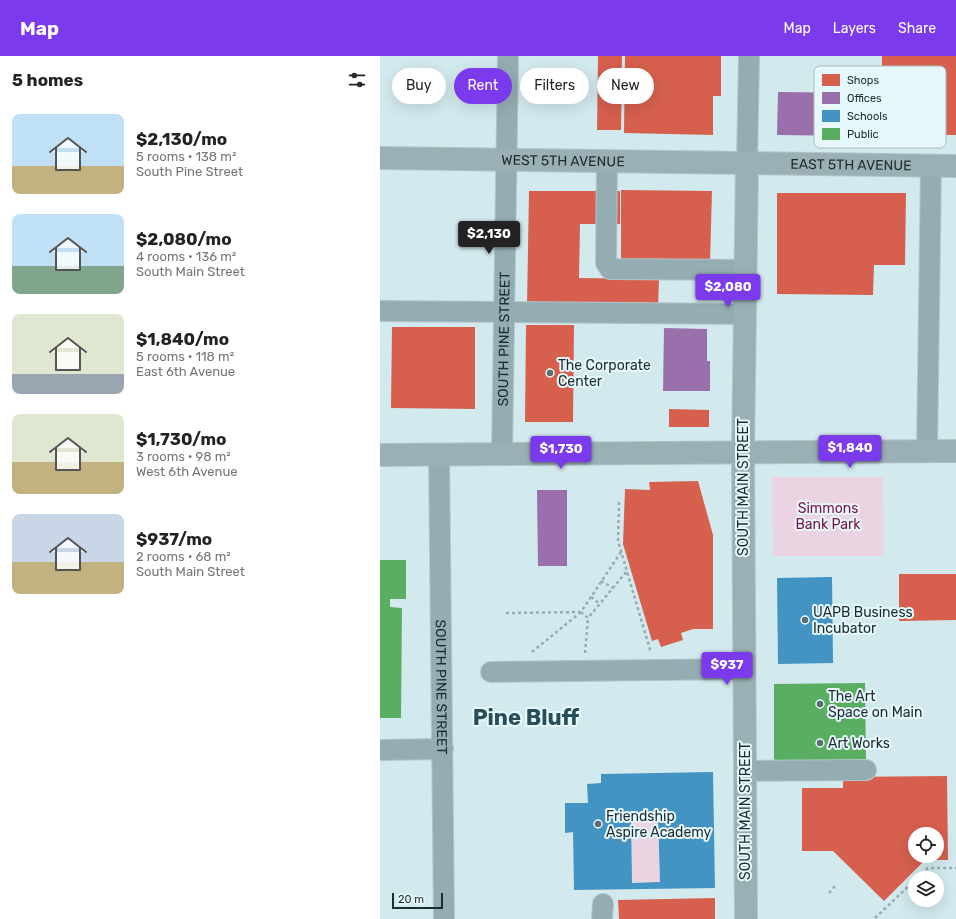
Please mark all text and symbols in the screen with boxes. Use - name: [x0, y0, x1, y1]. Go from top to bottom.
- text: Map: [20, 17, 59, 40]
- text: Map: [784, 20, 811, 37]
- text: Layers: [833, 20, 876, 37]
- text: Share: [898, 20, 936, 37]
- legend: [814, 66, 946, 148]
- chip: Buy: [392, 68, 446, 104]
- chip: Rent: [454, 68, 512, 104]
- chip: Filters: [520, 68, 589, 104]
- chip: New: [597, 68, 654, 104]
- icon: filters: [346, 69, 368, 91]
- text: 5 homes: [12, 70, 83, 90]
- text: Shops: [847, 74, 879, 87]
- text: Offices: [847, 92, 882, 105]
- text: Schools: [847, 110, 888, 123]
- text: Public: [847, 128, 879, 141]
- text: $2,130/mo: [136, 129, 227, 149]
- icon: home: [44, 130, 92, 178]
- text: 5 rooms · 138 m²: [136, 149, 236, 164]
- street label: WEST 5TH AVENUE: [501, 152, 625, 170]
- street label: EAST 5TH AVENUE: [790, 156, 912, 174]
- text: South Pine Street: [136, 164, 243, 179]
- pin: $2,130: [456, 221, 522, 255]
- text: $2,130: [467, 226, 511, 241]
- text: $2,080/mo: [136, 229, 232, 249]
- icon: home: [44, 230, 92, 278]
- text: 4 rooms · 136 m²: [136, 249, 236, 264]
- text: South Main Street: [136, 264, 245, 279]
- street label: SOUTH PINE STREET: [495, 271, 514, 407]
- pin: $2,080: [695, 274, 761, 308]
- text: $2,080: [704, 279, 752, 294]
- text: $1,840/mo: [136, 329, 229, 349]
- icon: home: [44, 330, 92, 378]
- text: 5 rooms · 118 m²: [136, 349, 234, 364]
- place label: The Corporate Center: [558, 357, 651, 390]
- text: East 6th Avenue: [136, 364, 235, 379]
- marker: The Corporate Center: [545, 368, 555, 378]
- street label: SOUTH MAIN STREET: [735, 418, 752, 556]
- text: $1,730/mo: [136, 429, 226, 449]
- icon: home: [44, 430, 92, 478]
- pin: $1,840: [817, 435, 883, 469]
- pin: $1,730: [528, 436, 594, 470]
- text: $1,840: [827, 440, 873, 455]
- text: $1,730: [539, 441, 583, 456]
- text: 3 rooms · 98 m²: [136, 449, 231, 464]
- text: West 6th Avenue: [136, 464, 238, 479]
- park label: Simmons Bank Park: [795, 500, 861, 533]
- text: $937/mo: [136, 529, 212, 549]
- icon: home: [44, 530, 92, 578]
- text: 2 rooms · 68 m²: [136, 549, 231, 564]
- text: South Main Street: [136, 564, 245, 579]
- place label: UAPB Business Incubator: [813, 604, 913, 637]
- marker: UAPB Business Incubator: [800, 615, 810, 625]
- street label: SOUTH PINE STREET: [432, 619, 450, 755]
- pin: $937: [703, 652, 751, 686]
- text: $937: [711, 657, 743, 672]
- place label: The Art Space on Main: [828, 688, 922, 721]
- marker: The Art Space on Main: [815, 699, 825, 709]
- district label: Pine Bluff: [473, 704, 580, 731]
- place label: Art Works: [828, 735, 890, 752]
- marker: Art Works: [815, 738, 825, 748]
- street label: SOUTH MAIN STREET: [737, 742, 754, 880]
- place label: Friendship Aspire Academy: [606, 808, 711, 841]
- marker: Friendship Aspire Academy: [593, 819, 603, 829]
- map controls: [908, 827, 944, 907]
- button: locate: [908, 827, 944, 863]
- button: layers: [908, 871, 944, 907]
- scale bar: [392, 891, 443, 910]
- text: 20 m: [398, 893, 424, 906]

